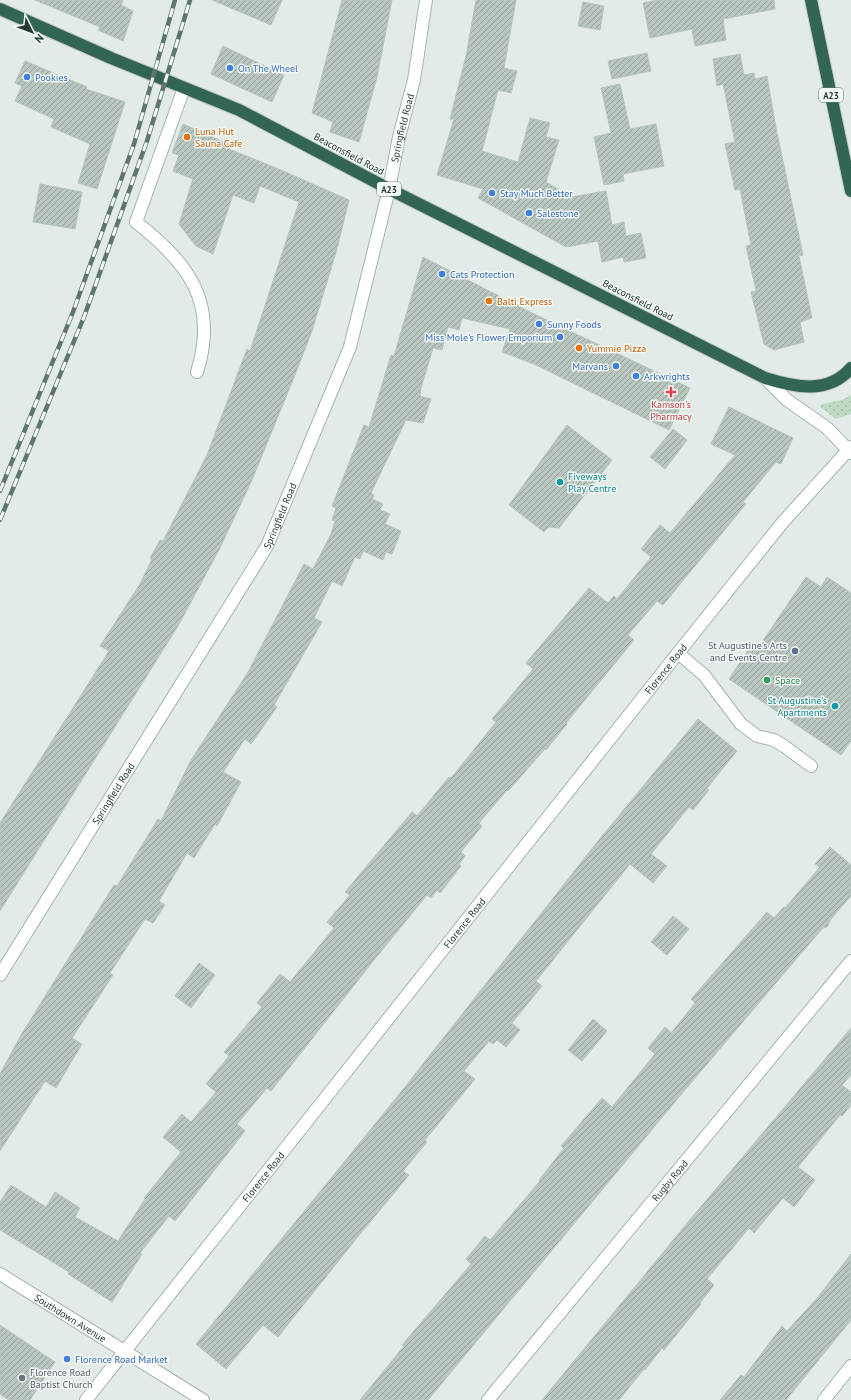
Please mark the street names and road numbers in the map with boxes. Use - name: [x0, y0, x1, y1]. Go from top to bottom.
- road number: A23: [819, 88, 843, 102]
- street label: Springfield Road: [388, 92, 417, 164]
- street label: Beaconsfield Road: [312, 130, 386, 178]
- road number: A23: [377, 182, 401, 196]
- street label: Beaconsfield Road: [600, 277, 676, 323]
- street label: Springfield Road: [260, 481, 299, 551]
- street label: Florence Road: [642, 641, 689, 697]
- street label: Springfield Road: [89, 760, 137, 827]
- street label: Florence Road: [440, 895, 488, 951]
- street label: Florence Road: [239, 1149, 287, 1204]
- street label: Rugby Road: [649, 1157, 691, 1204]
- street label: Southdown Avenue: [32, 1291, 109, 1345]

